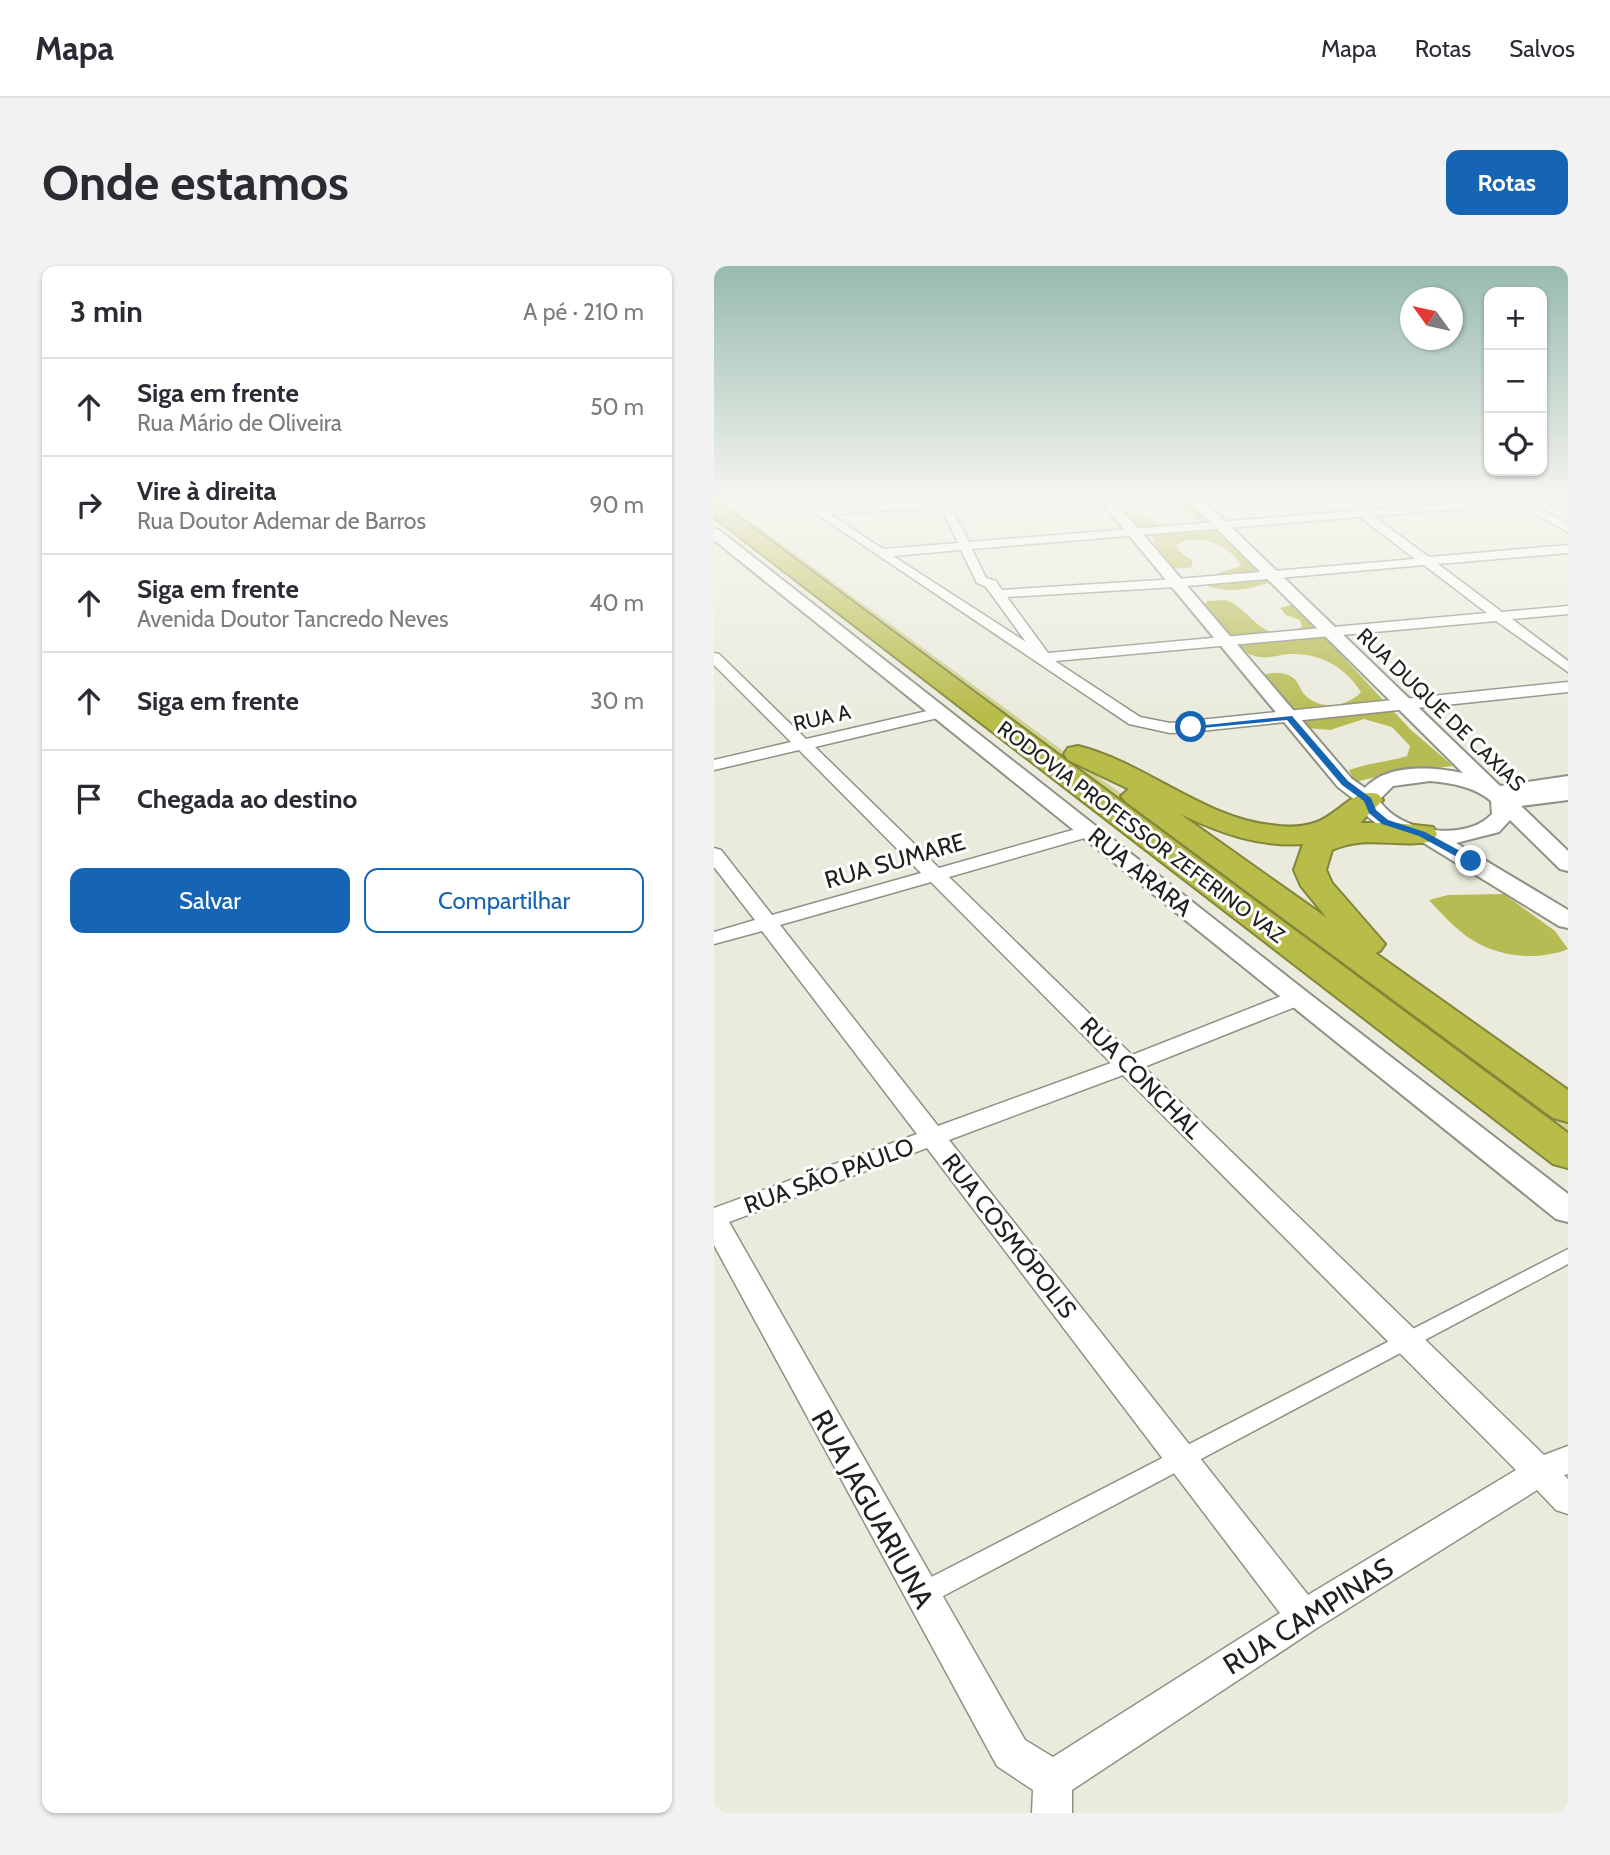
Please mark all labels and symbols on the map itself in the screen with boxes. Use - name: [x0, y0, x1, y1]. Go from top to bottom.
- north arrow: [1400, 287, 1463, 350]
- street label: RUA DUQUE DE CAXIAS: [1352, 623, 1531, 796]
- street label: RUA A: [791, 699, 853, 736]
- route start: [1175, 711, 1206, 742]
- street label: RODOVIA PROFESSOR ZEFERINO VAZ: [993, 715, 1290, 948]
- street label: RUA ARARA: [1083, 821, 1198, 922]
- street label: RUA SUMARE: [821, 827, 968, 894]
- route end: [1455, 845, 1486, 876]
- street label: RUA CONCHAL: [1075, 1011, 1208, 1144]
- street label: RUA SÃO PAULO: [740, 1131, 918, 1220]
- street label: RUA COSMÓPOLIS: [936, 1148, 1083, 1324]
- street label: RUA JAGUARIUNA: [804, 1404, 942, 1615]
- street label: RUA CAMPINAS: [1217, 1550, 1399, 1682]

